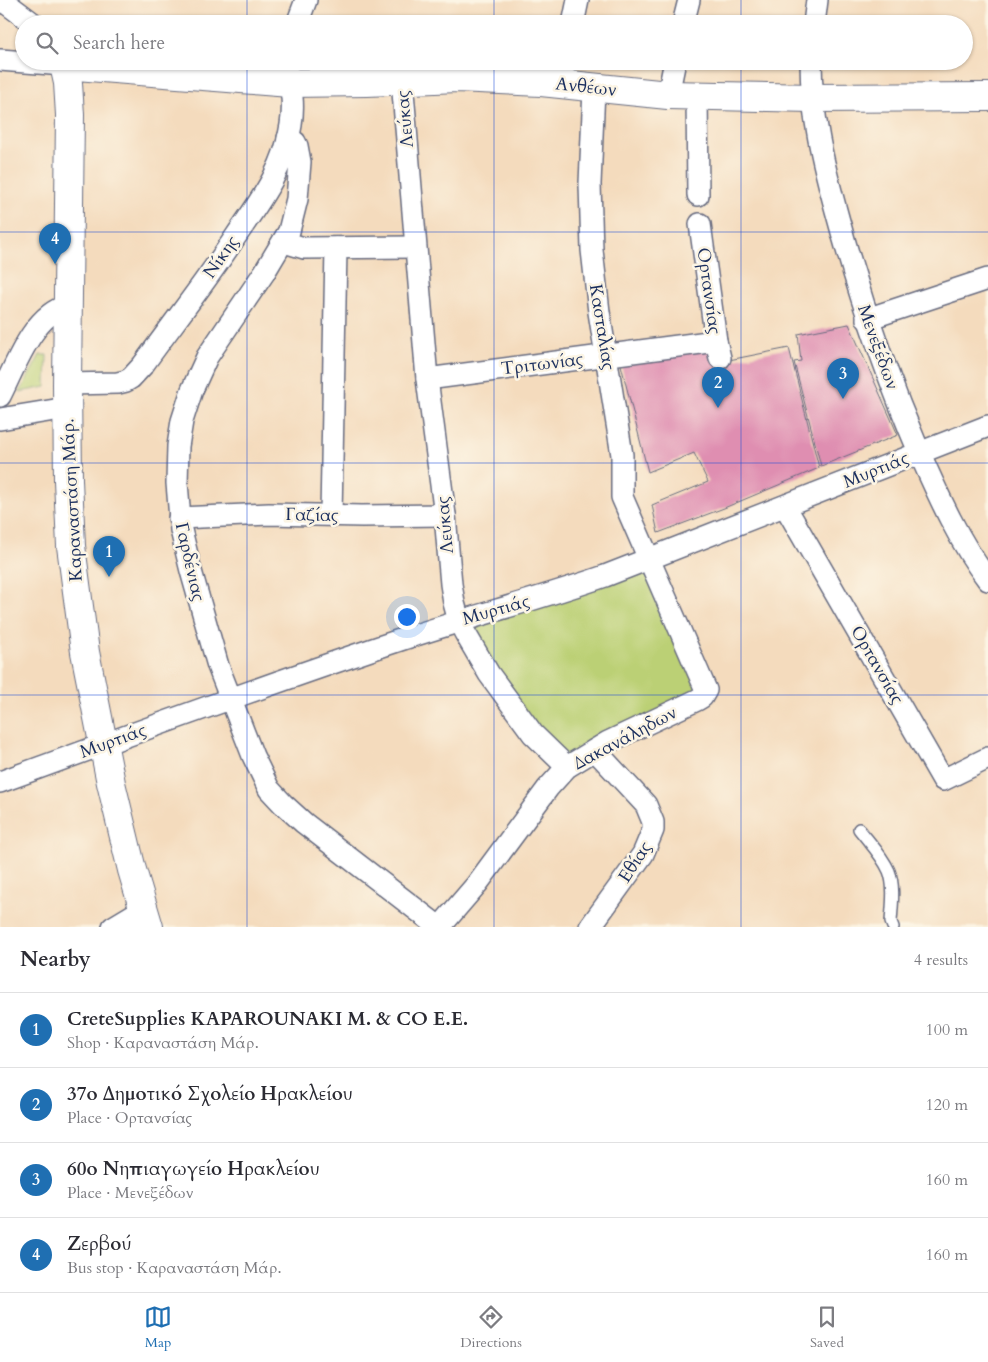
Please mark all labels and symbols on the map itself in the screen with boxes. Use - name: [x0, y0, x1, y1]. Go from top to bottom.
- street label: Ανθέων: [554, 71, 618, 103]
- street label: Λεύκας: [390, 89, 420, 149]
- pin: 4: [39, 223, 71, 264]
- street label: Νίκης: [197, 230, 245, 283]
- street label: Ορτανσίας: [691, 246, 727, 336]
- street label: Κασταλίας: [583, 282, 621, 372]
- street label: Μενεξέδων: [851, 301, 905, 393]
- street label: Τριτωνίας: [500, 347, 585, 381]
- pin: 3: [827, 358, 859, 399]
- pin: 2: [702, 367, 734, 408]
- street label: Καραναστάση Μάρ.: [55, 418, 89, 582]
- street label: Μυρτιάς: [839, 445, 913, 494]
- street label: Λεύκας: [430, 495, 460, 555]
- street label: Γαζίας: [285, 502, 339, 528]
- street label: Γαρδένιας: [169, 520, 211, 604]
- pin: 1: [93, 536, 125, 577]
- street label: Μυρτιάς: [459, 588, 533, 632]
- your location: [394, 604, 420, 630]
- street label: Ορτανσίας: [844, 621, 910, 709]
- street label: Δακανάληδων: [569, 700, 681, 776]
- street label: Μυρτιάς: [76, 717, 150, 765]
- street label: Εθίας: [612, 836, 658, 887]

